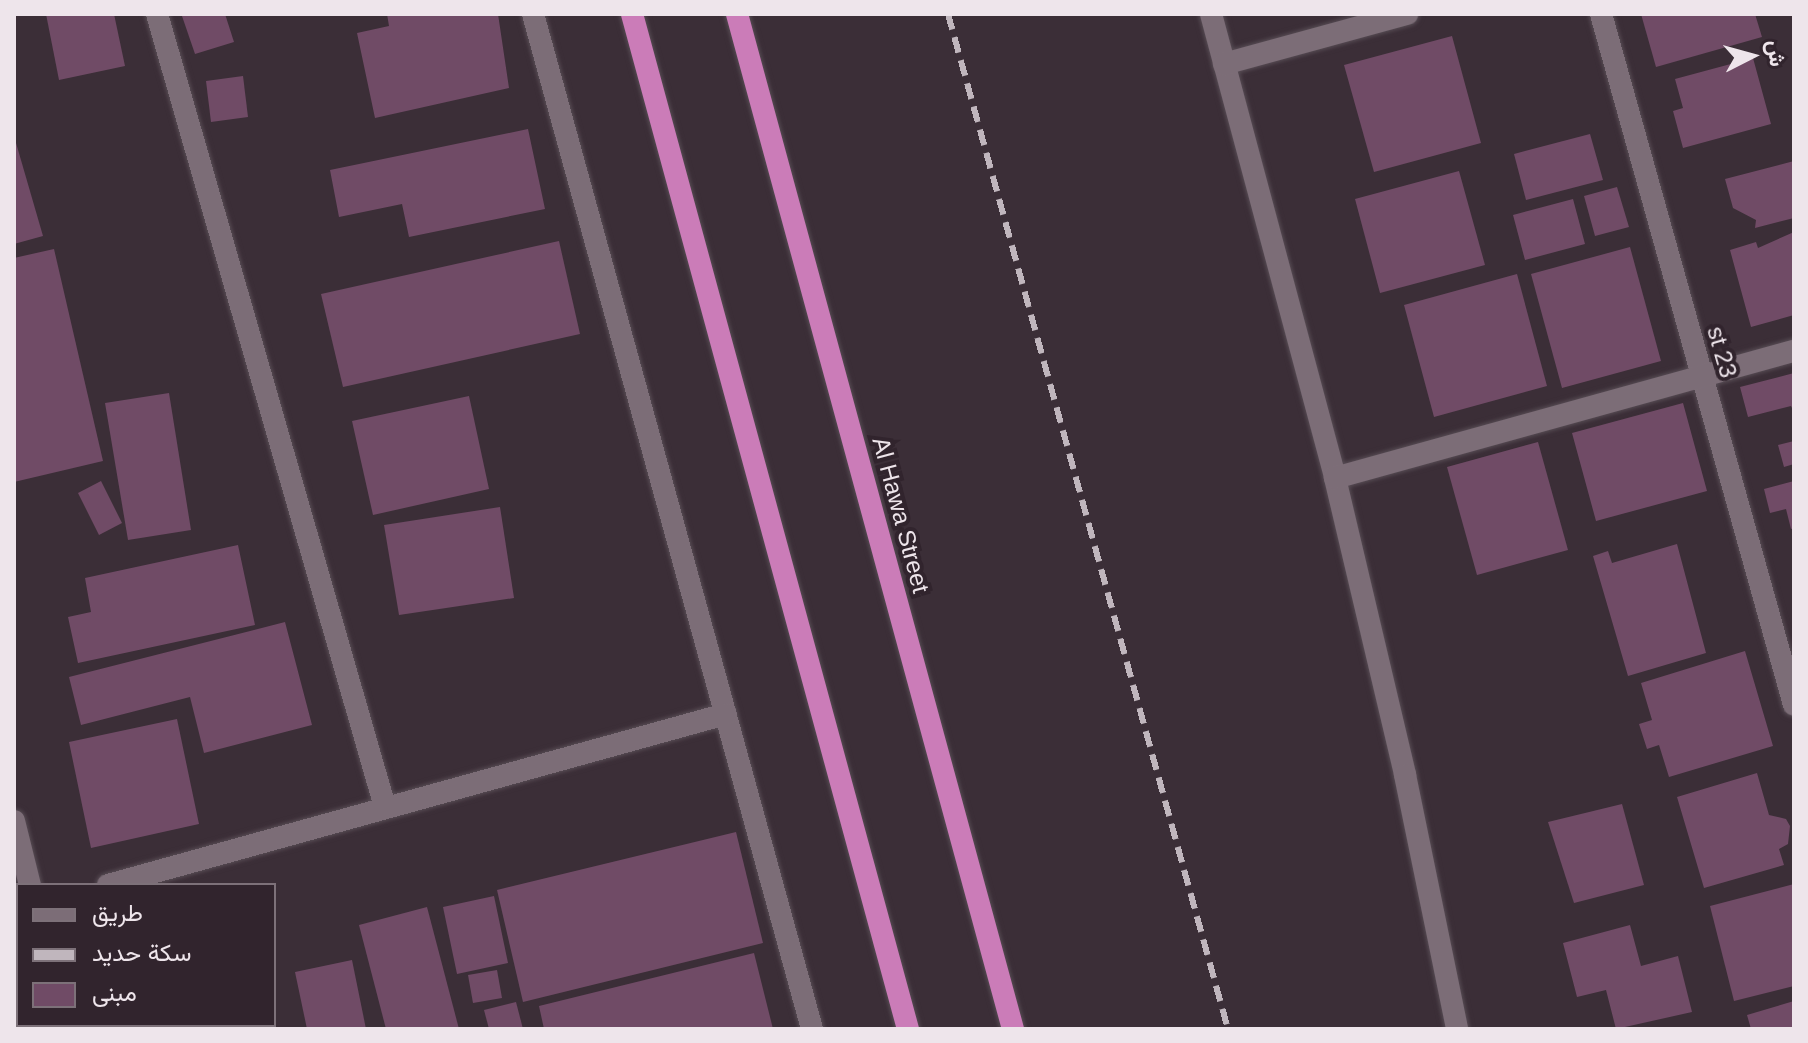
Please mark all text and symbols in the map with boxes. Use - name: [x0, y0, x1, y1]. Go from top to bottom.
- north arrow: [1712, 16, 1792, 96]
- text: ش: [1763, 39, 1790, 68]
- street label: st 23: [1701, 323, 1743, 381]
- street label: Al Hawa Street: [866, 434, 936, 596]
- legend: [16, 883, 276, 1027]
- text: طريق: [92, 899, 143, 926]
- text: سكة حديد: [92, 939, 191, 966]
- text: مبنى: [92, 979, 137, 1006]

